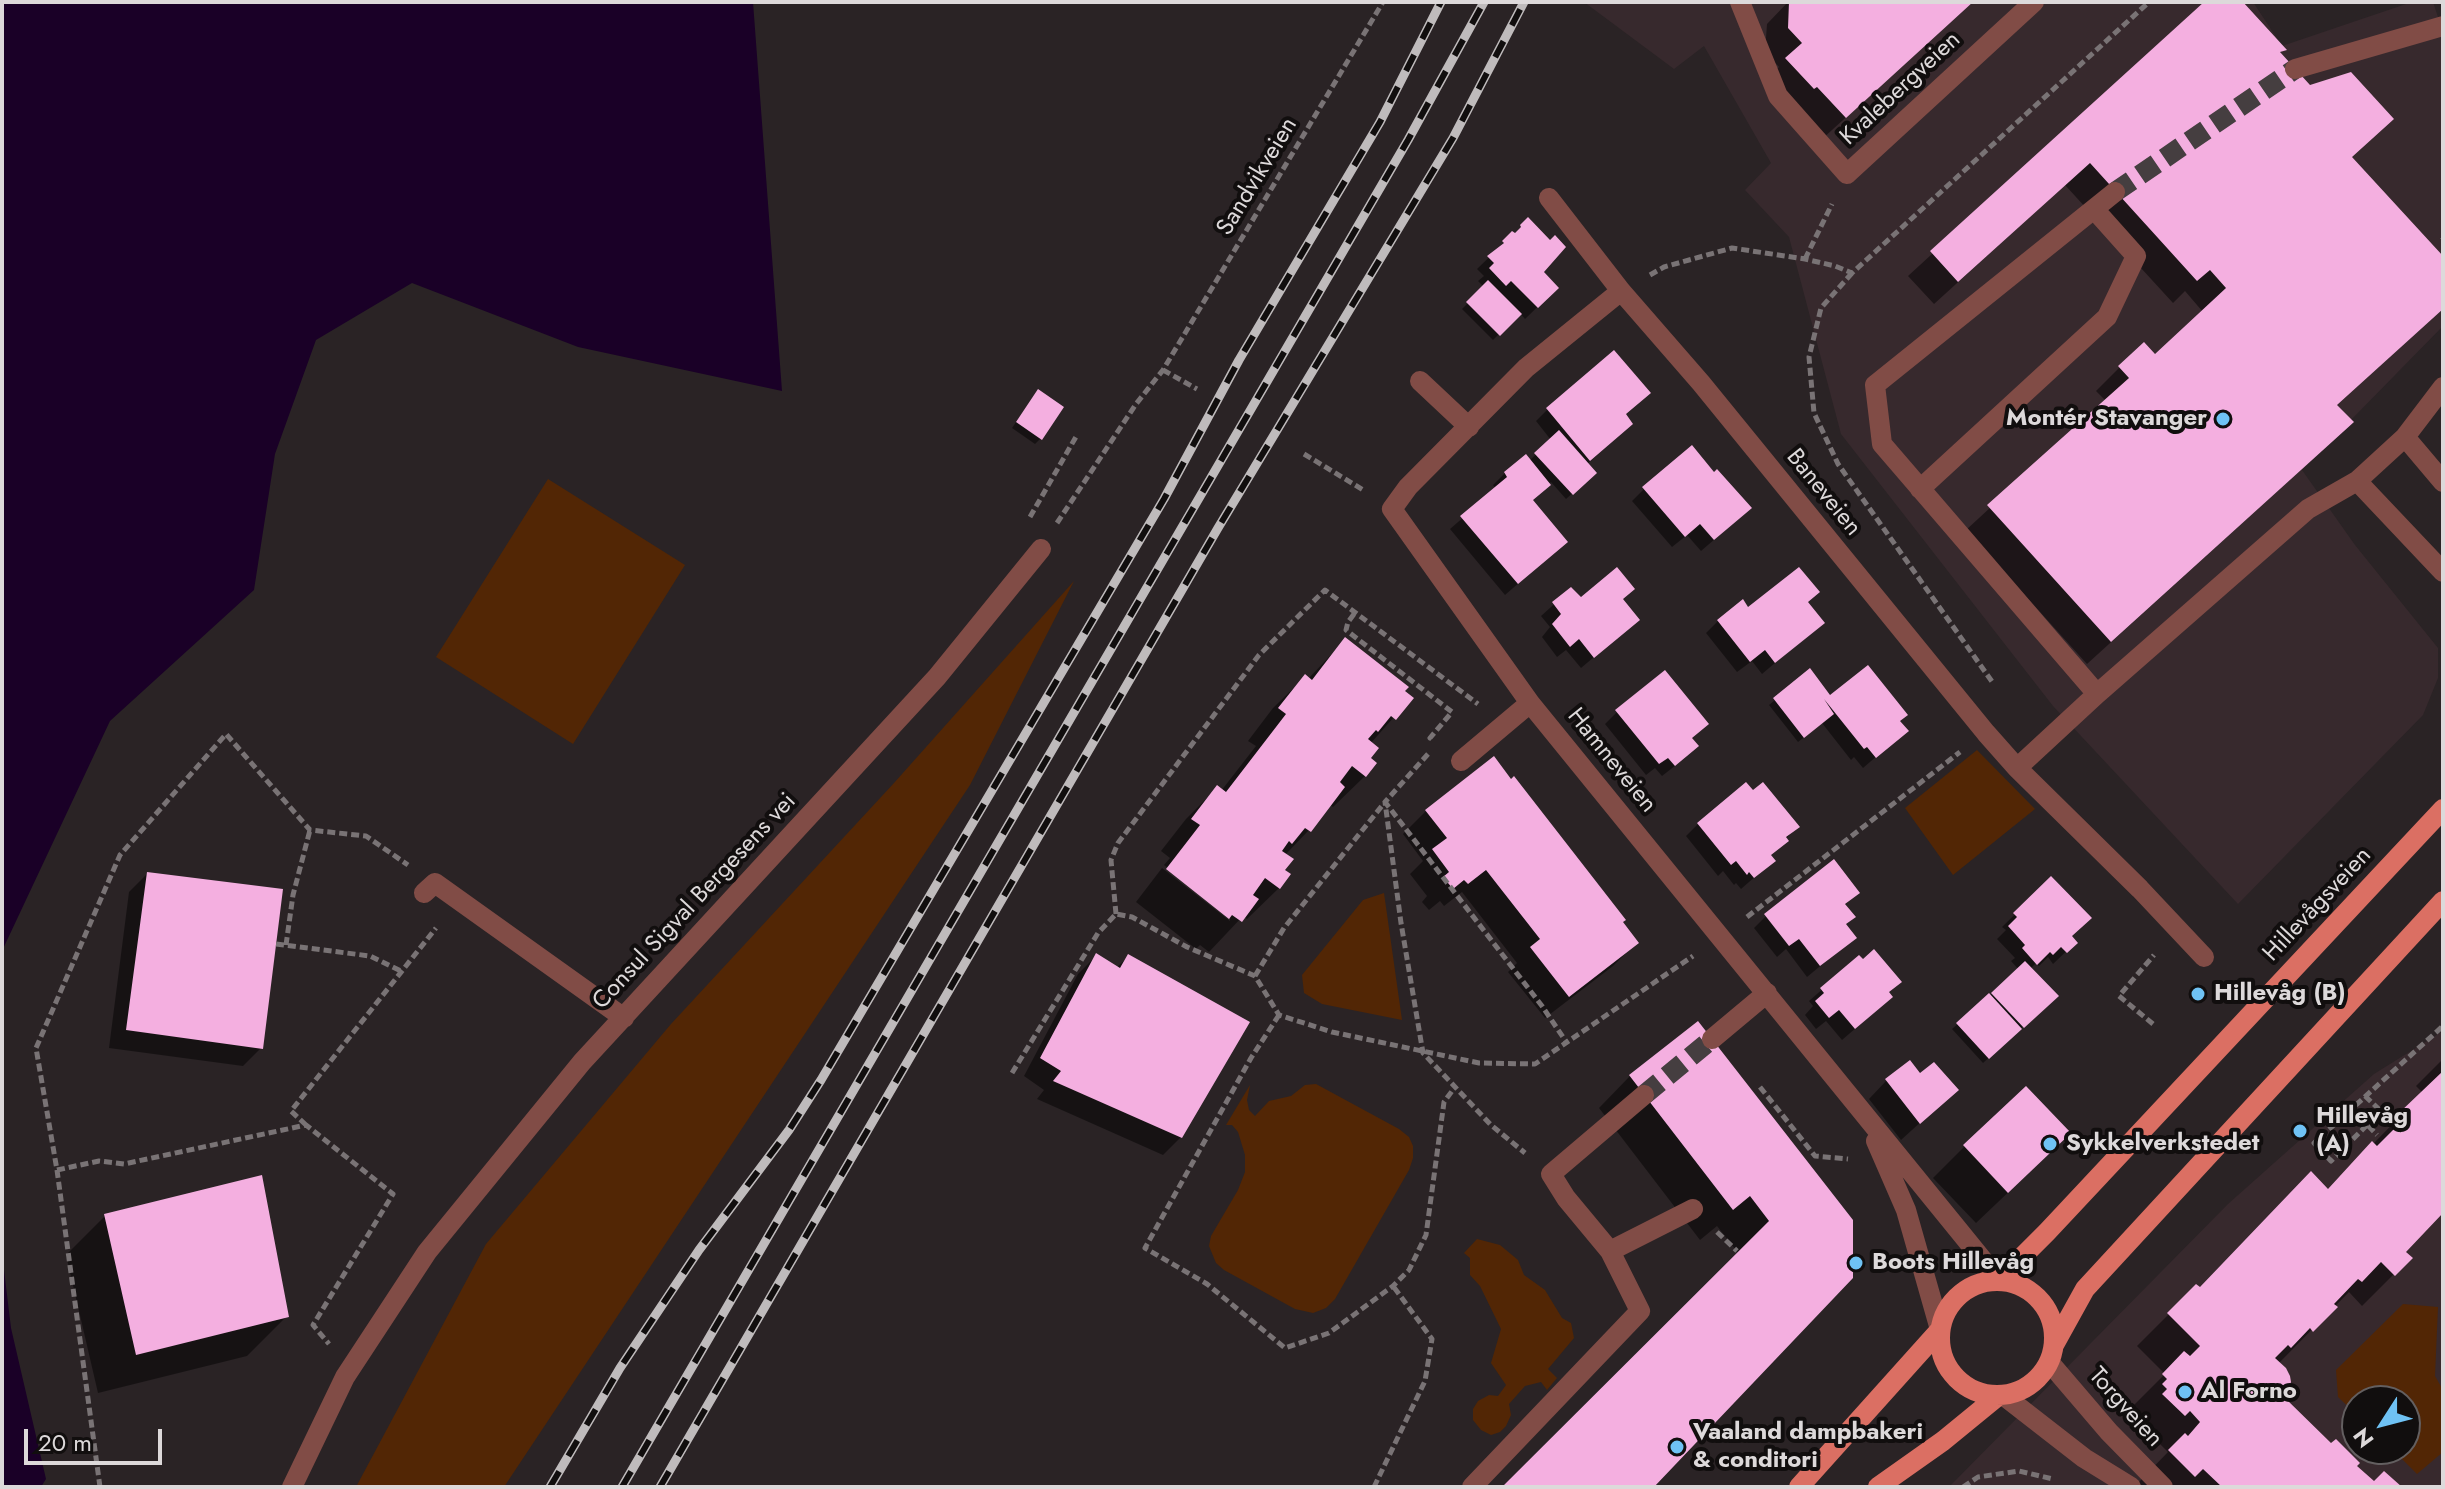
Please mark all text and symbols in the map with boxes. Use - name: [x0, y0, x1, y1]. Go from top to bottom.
- street label: Kvalebergveien: [1835, 26, 1967, 152]
- street label: Sandvikveien: [1212, 113, 1304, 241]
- place label: Montér Stavanger: [2006, 405, 2207, 433]
- marker: Montér Stavanger: [2214, 410, 2232, 428]
- street label: Baneveien: [1779, 444, 1867, 542]
- street label: Hamneveien: [1560, 703, 1662, 819]
- street label: Consul Sigval Bergesens vei: [587, 788, 803, 1016]
- street label: Hillevågsveien: [2258, 842, 2378, 968]
- place label: Hillevåg (B): [2214, 980, 2346, 1008]
- marker: Hillevåg (B): [2189, 985, 2207, 1003]
- place label: Hillevåg (A): [2316, 1103, 2408, 1159]
- marker: Hillevåg (A): [2291, 1122, 2309, 1140]
- place label: Sykkelverkstedet: [2066, 1130, 2259, 1158]
- marker: Sykkelverkstedet: [2041, 1135, 2059, 1153]
- place label: Boots Hillevåg: [1872, 1249, 2034, 1277]
- marker: Boots Hillevåg: [1847, 1254, 1865, 1272]
- street label: Torgveien: [2082, 1362, 2168, 1454]
- place label: Al Forno: [2201, 1378, 2297, 1406]
- marker: Al Forno: [2176, 1383, 2194, 1401]
- north arrow: [2341, 1385, 2421, 1465]
- scale bar: [28, 1413, 166, 1463]
- place label: Vaaland dampbakeri & conditori: [1693, 1419, 1923, 1475]
- text: N: [2345, 1421, 2381, 1454]
- text: 20 m: [38, 1425, 92, 1460]
- marker: Vaaland dampbakeri & conditori: [1668, 1438, 1686, 1456]

